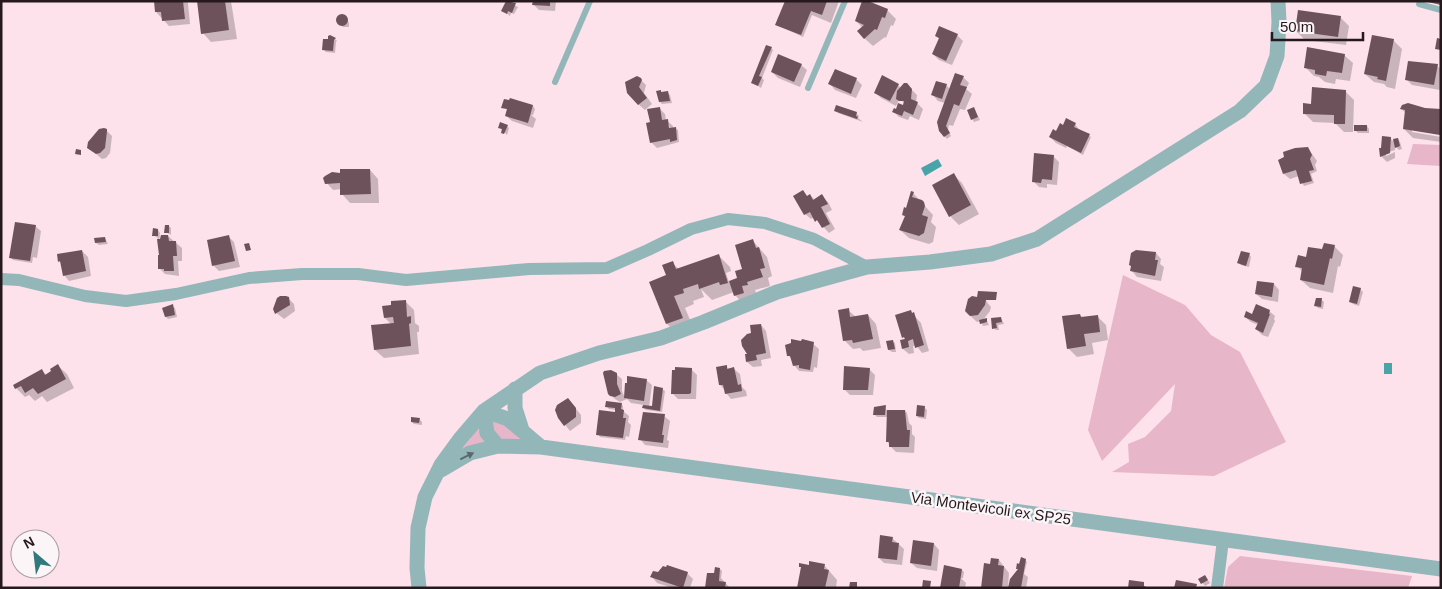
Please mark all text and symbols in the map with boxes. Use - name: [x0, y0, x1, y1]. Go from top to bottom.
- scale bar: [1272, 10, 1363, 42]
- text: 50 m: [1280, 18, 1313, 35]
- one-way arrow: [460, 452, 474, 460]
- street label: Via Montevicoli ex SP25: [910, 488, 1072, 528]
- north arrow: [10, 529, 60, 579]
- text: N: [21, 533, 37, 552]

